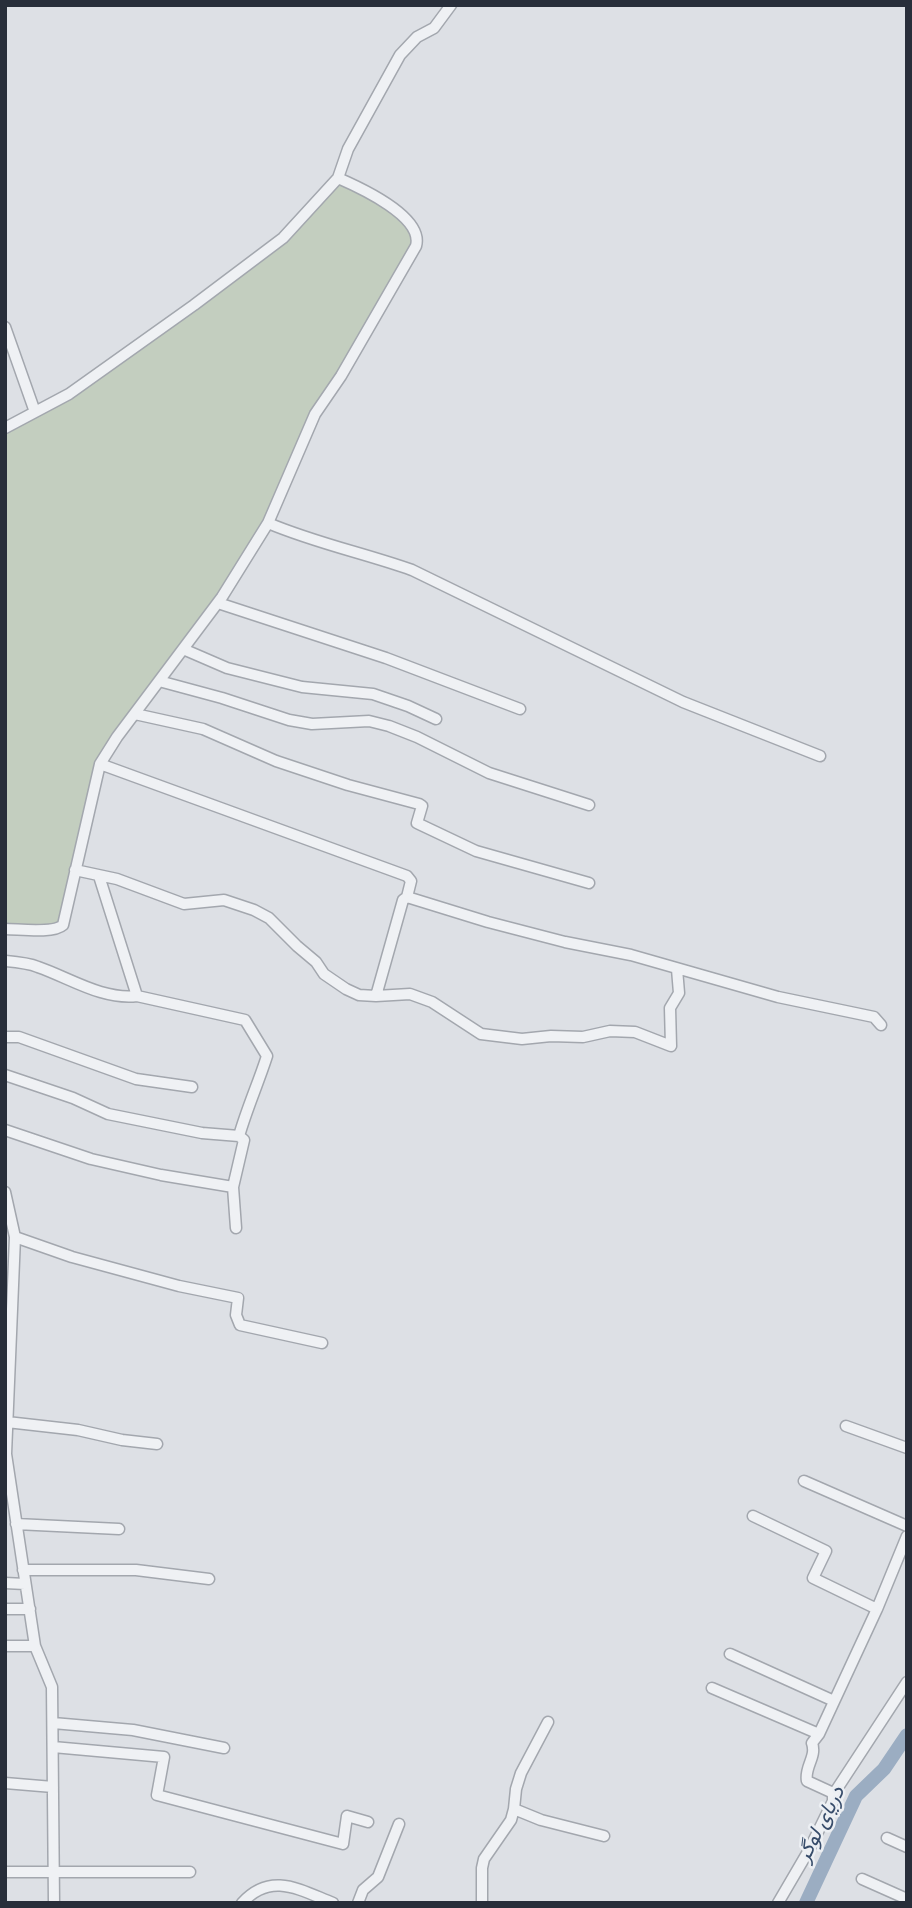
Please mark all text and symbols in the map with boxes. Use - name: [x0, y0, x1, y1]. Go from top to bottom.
- water label: دریای لوگر: [791, 1782, 851, 1866]

